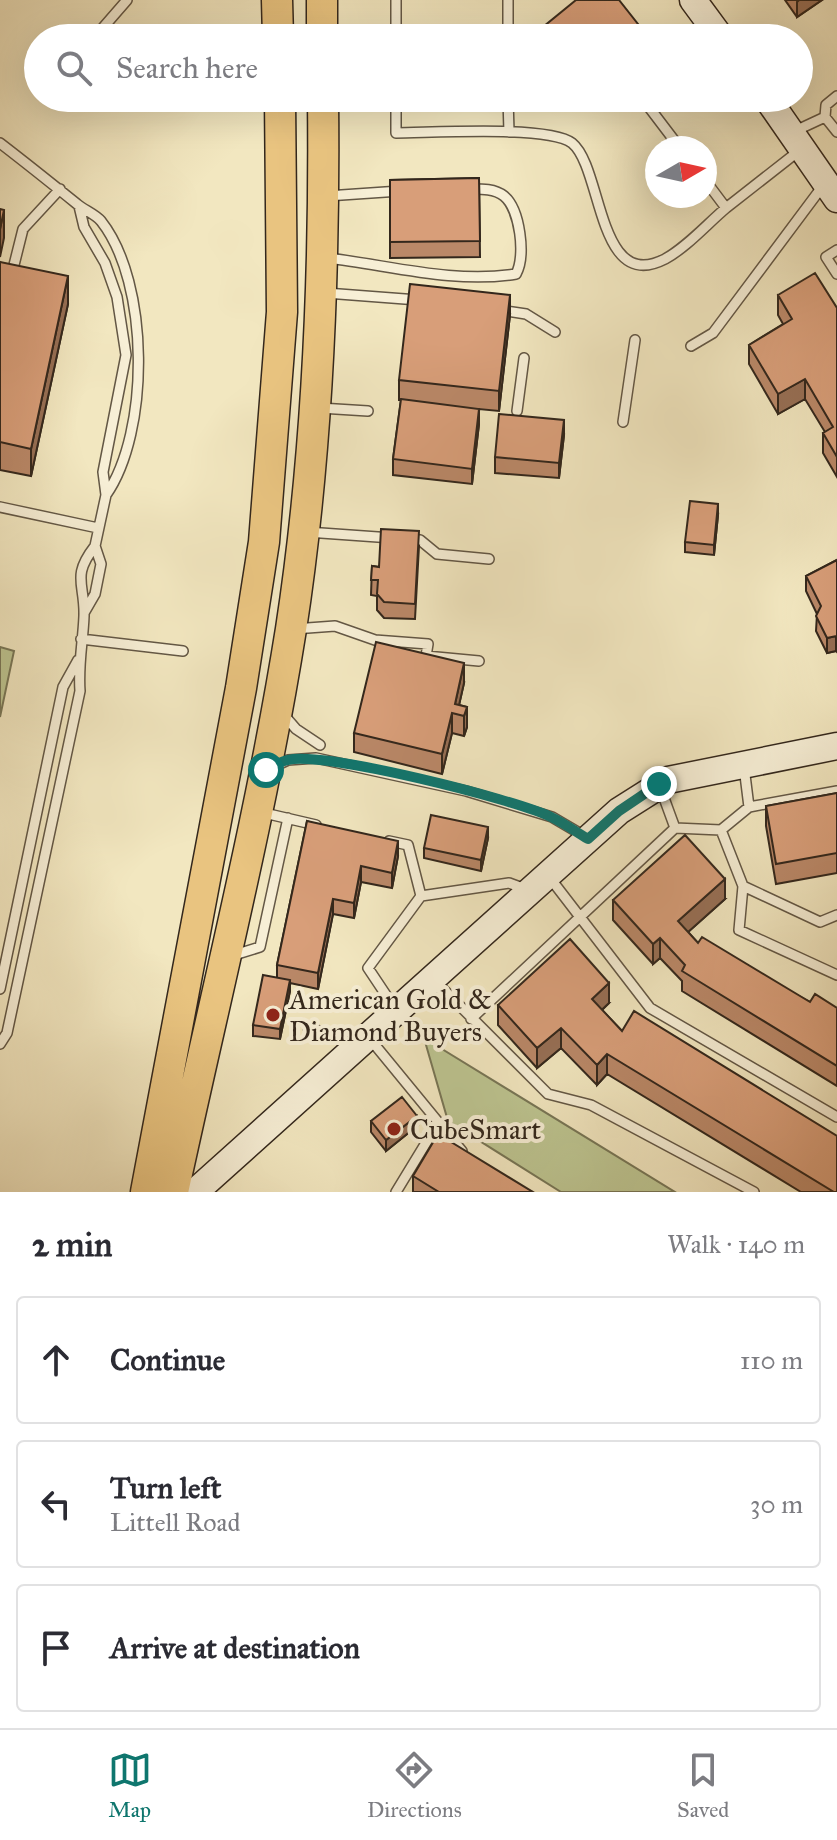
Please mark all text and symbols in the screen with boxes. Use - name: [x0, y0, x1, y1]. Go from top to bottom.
- search box: [24, 24, 813, 112]
- icon: search: [52, 46, 96, 90]
- text: Search here: [116, 50, 258, 86]
- north arrow: [645, 136, 717, 208]
- route start: [248, 752, 284, 788]
- route end: [641, 766, 677, 802]
- place label: American Gold & Diamond Buyers: [288, 982, 492, 1049]
- marker: American Gold & Diamond Buyers: [264, 1006, 282, 1024]
- place label: CubeSmart: [410, 1112, 541, 1147]
- marker: CubeSmart: [385, 1120, 403, 1138]
- text: 2 min: [32, 1224, 112, 1265]
- text: Walk · 140 m: [667, 1228, 805, 1260]
- icon: ahead: [34, 1338, 78, 1382]
- text: Continue: [110, 1342, 225, 1378]
- text: 110 m: [740, 1344, 803, 1376]
- text: Turn left: [110, 1470, 221, 1506]
- icon: left: [34, 1482, 78, 1526]
- text: 30 m: [750, 1488, 803, 1520]
- text: Littell Road: [110, 1506, 241, 1538]
- icon: arrive: [34, 1626, 78, 1670]
- text: Arrive at destination: [110, 1630, 360, 1666]
- tab: Map: [108, 1748, 152, 1823]
- tab: Directions: [367, 1748, 462, 1823]
- tab: Saved: [677, 1748, 729, 1823]

